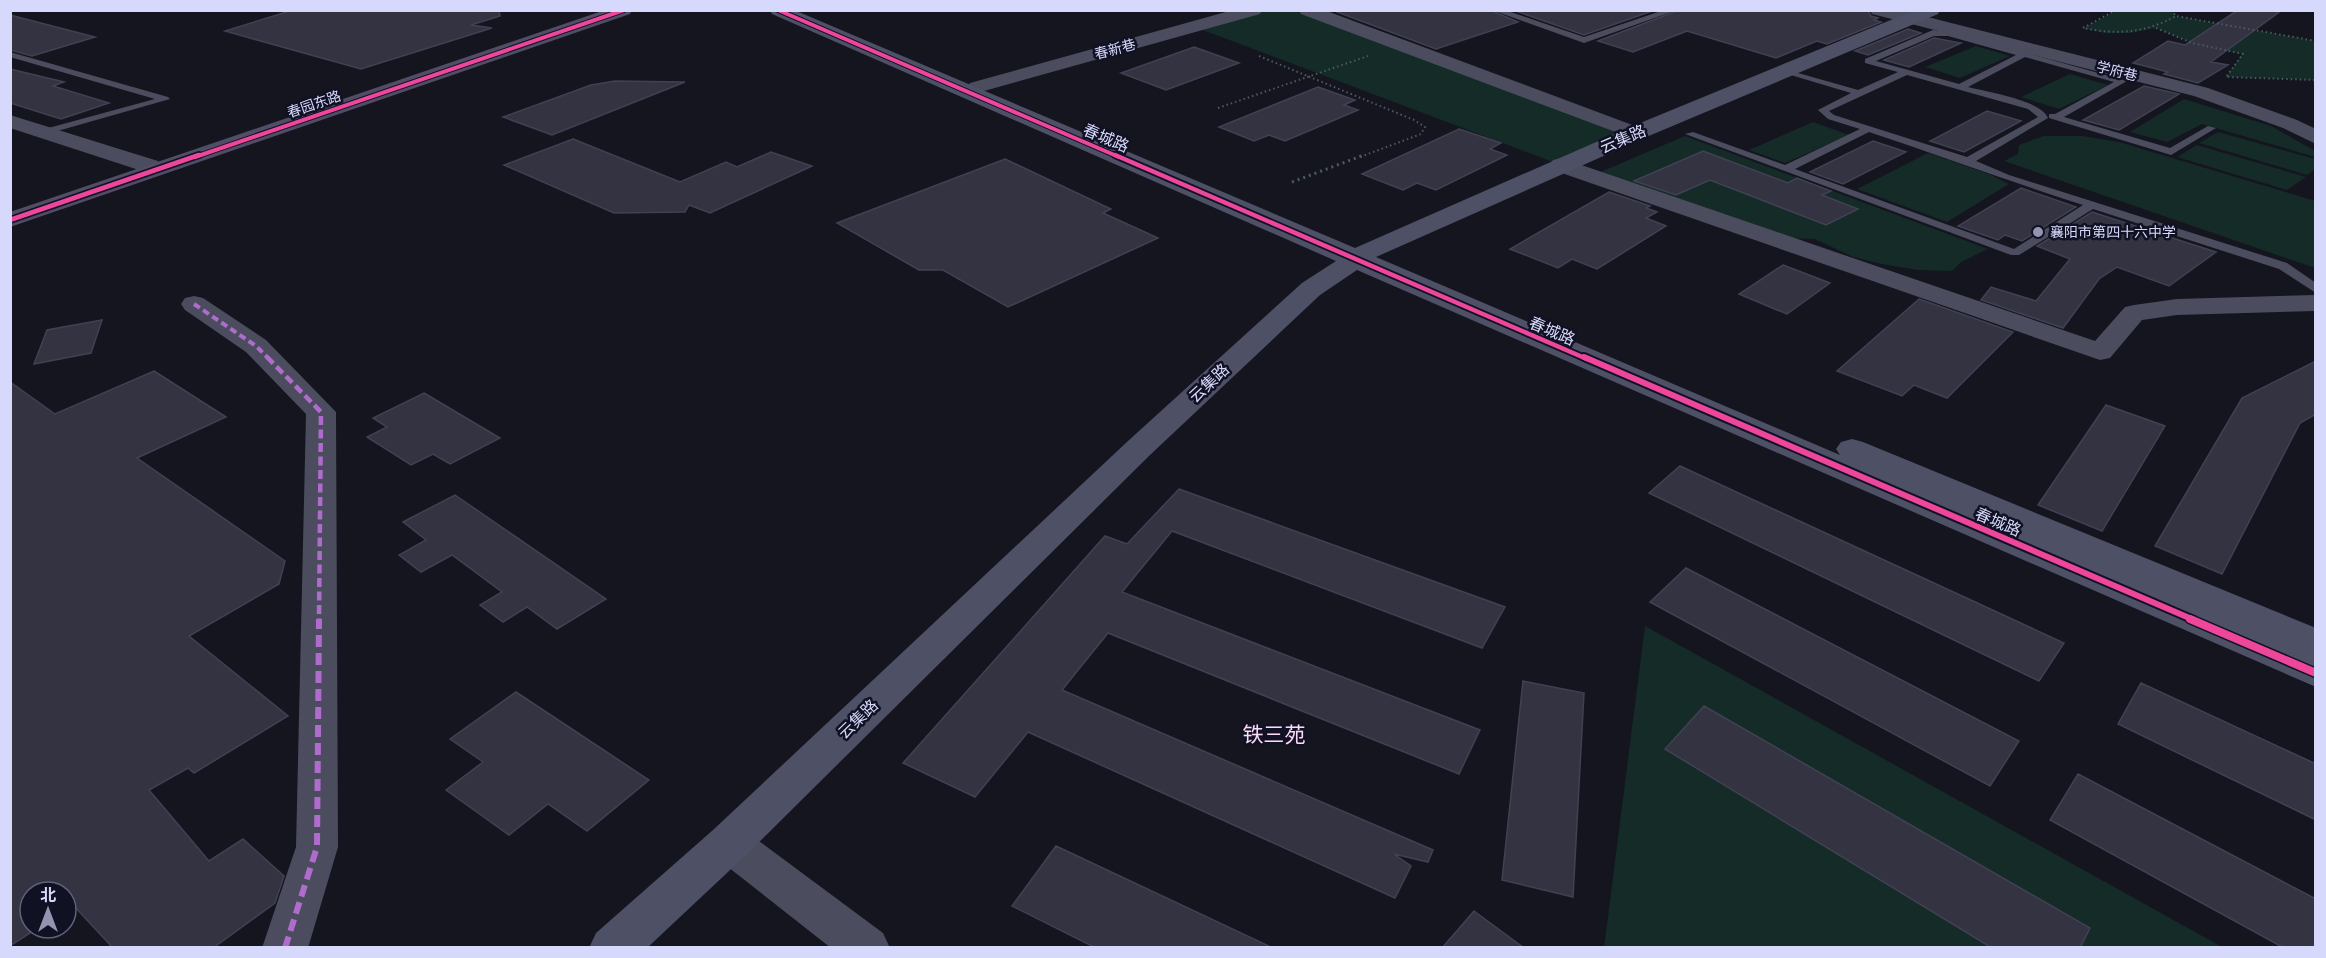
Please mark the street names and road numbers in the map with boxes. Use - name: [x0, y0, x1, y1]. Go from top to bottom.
- street label: 春新巷: [1092, 35, 1138, 63]
- street label: 学府巷: [2094, 57, 2140, 85]
- street label: 春园东路: [285, 86, 343, 122]
- street label: 春城路: [1080, 119, 1132, 157]
- street label: 云集路: [1597, 120, 1649, 158]
- street label: 春城路: [1526, 312, 1578, 350]
- street label: 云集路: [1184, 359, 1234, 407]
- street label: 春城路: [1972, 503, 2024, 541]
- street label: 云集路: [833, 695, 883, 743]

